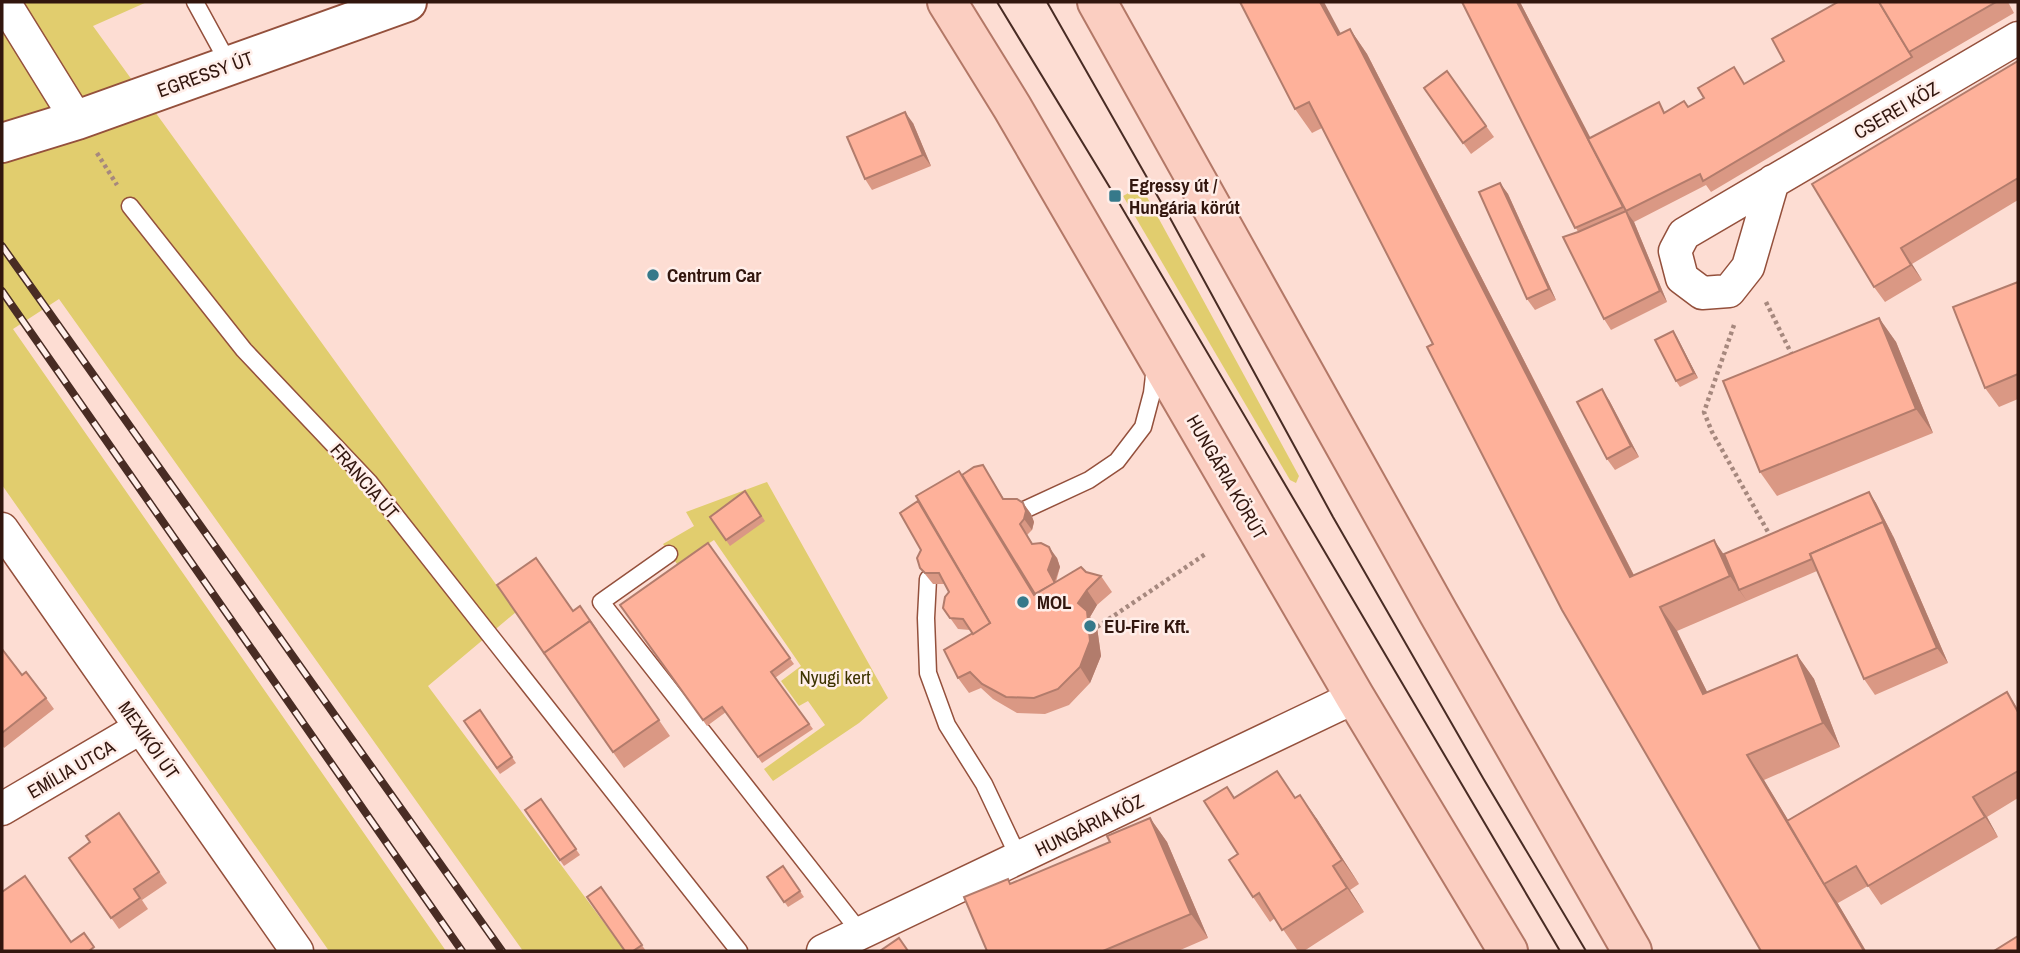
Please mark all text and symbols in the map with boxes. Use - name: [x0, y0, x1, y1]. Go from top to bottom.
- street label: EGRESSY ÚT: [153, 44, 257, 103]
- street label: CSEREI KÖZ: [1849, 75, 1944, 145]
- place label: Egressy út / Hungária körút: [1129, 172, 1240, 220]
- marker: Egressy út / Hungária körút: [1107, 188, 1123, 204]
- place label: Centrum Car: [667, 262, 761, 288]
- marker: Centrum Car: [645, 267, 661, 283]
- street label: HUNGÁRIA KÖRÚT: [1181, 410, 1274, 545]
- street label: FRANCIA ÚT: [325, 438, 406, 525]
- place label: MOL: [1037, 589, 1072, 615]
- marker: MOL: [1015, 594, 1031, 610]
- place label: EU-Fire Kft.: [1104, 613, 1190, 639]
- marker: EU-Fire Kft.: [1082, 618, 1098, 634]
- park label: Nyugi kert: [799, 664, 871, 690]
- street label: MEXIKÓI ÚT: [113, 696, 186, 785]
- street label: EMÍLIA UTCA: [23, 733, 120, 805]
- street label: HUNGÁRIA KÖZ: [1030, 787, 1148, 862]

